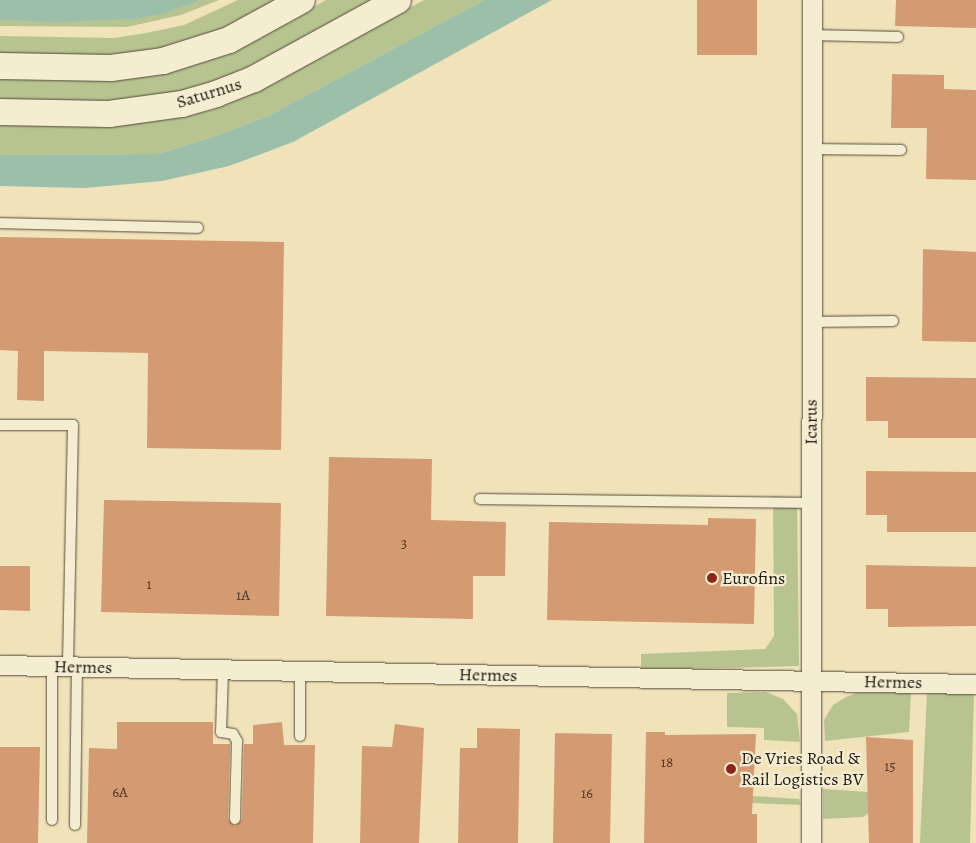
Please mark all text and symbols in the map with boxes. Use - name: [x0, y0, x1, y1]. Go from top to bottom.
- street label: Saturnus: [174, 73, 244, 113]
- street label: Icarus: [800, 399, 822, 445]
- house number: 3: [401, 535, 407, 553]
- place label: Eurofins: [722, 567, 785, 589]
- marker: Eurofins: [706, 572, 718, 584]
- house number: 1: [146, 576, 152, 594]
- house number: 1A: [236, 587, 250, 605]
- street label: Hermes: [54, 656, 112, 678]
- street label: Hermes: [459, 664, 517, 686]
- street label: Hermes: [864, 671, 922, 693]
- place label: De Vries Road & Rail Logistics BV: [741, 748, 864, 791]
- house number: 18: [661, 754, 673, 772]
- house number: 15: [884, 758, 896, 776]
- marker: De Vries Road & Rail Logistics BV: [725, 763, 737, 775]
- house number: 6A: [112, 784, 128, 802]
- house number: 16: [581, 785, 593, 803]

